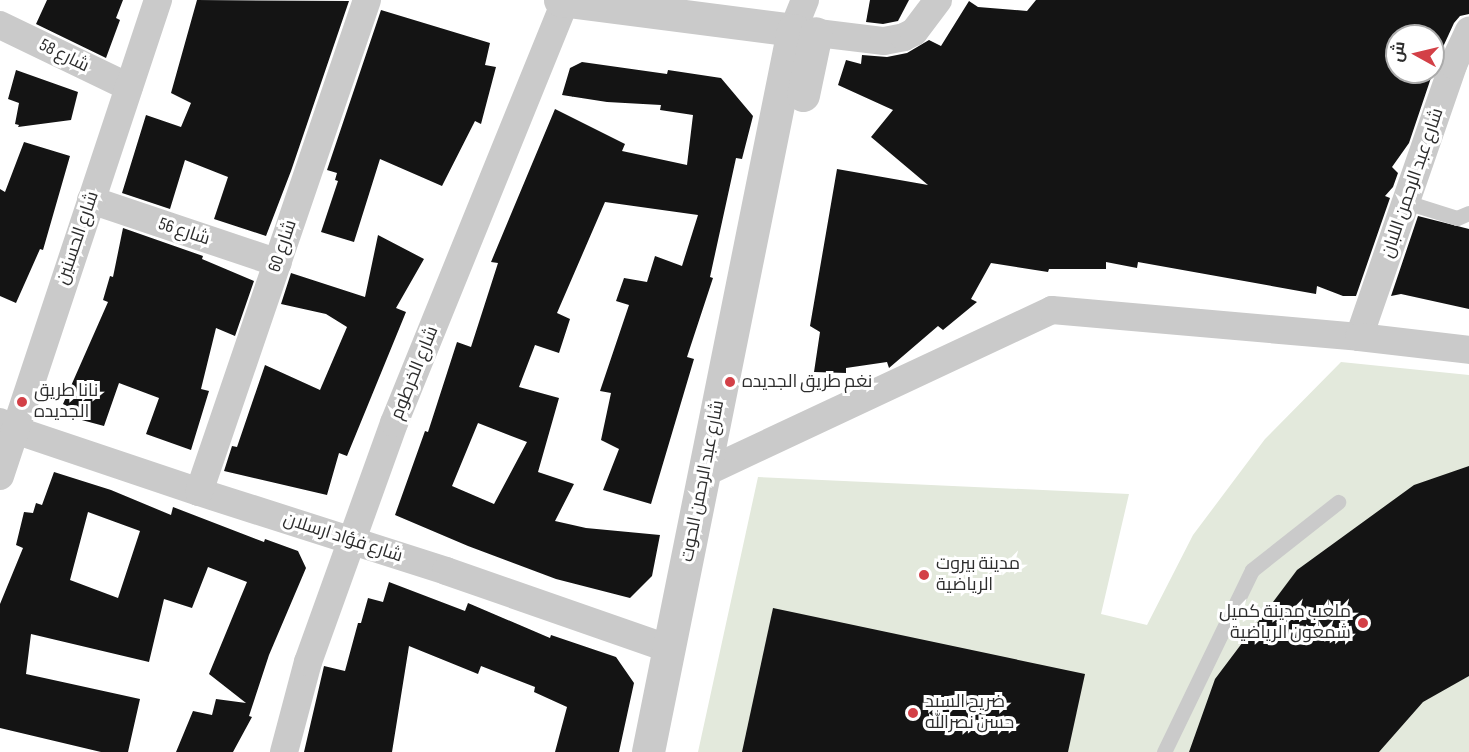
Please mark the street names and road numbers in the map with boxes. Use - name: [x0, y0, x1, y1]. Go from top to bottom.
- street label: شارع 58: [36, 35, 92, 77]
- street label: شارع عبد الرحمن اللبان: [1377, 105, 1449, 261]
- street label: شارع الحسنين: [52, 189, 104, 287]
- street label: شارع 56: [156, 214, 212, 250]
- street label: شارع 60: [264, 217, 302, 275]
- street label: شارع الخرطوم: [386, 323, 444, 423]
- street label: شارع عبد الرحمن الحوت: [677, 398, 729, 564]
- street label: شارع فؤاد ارسلان: [281, 509, 405, 567]

